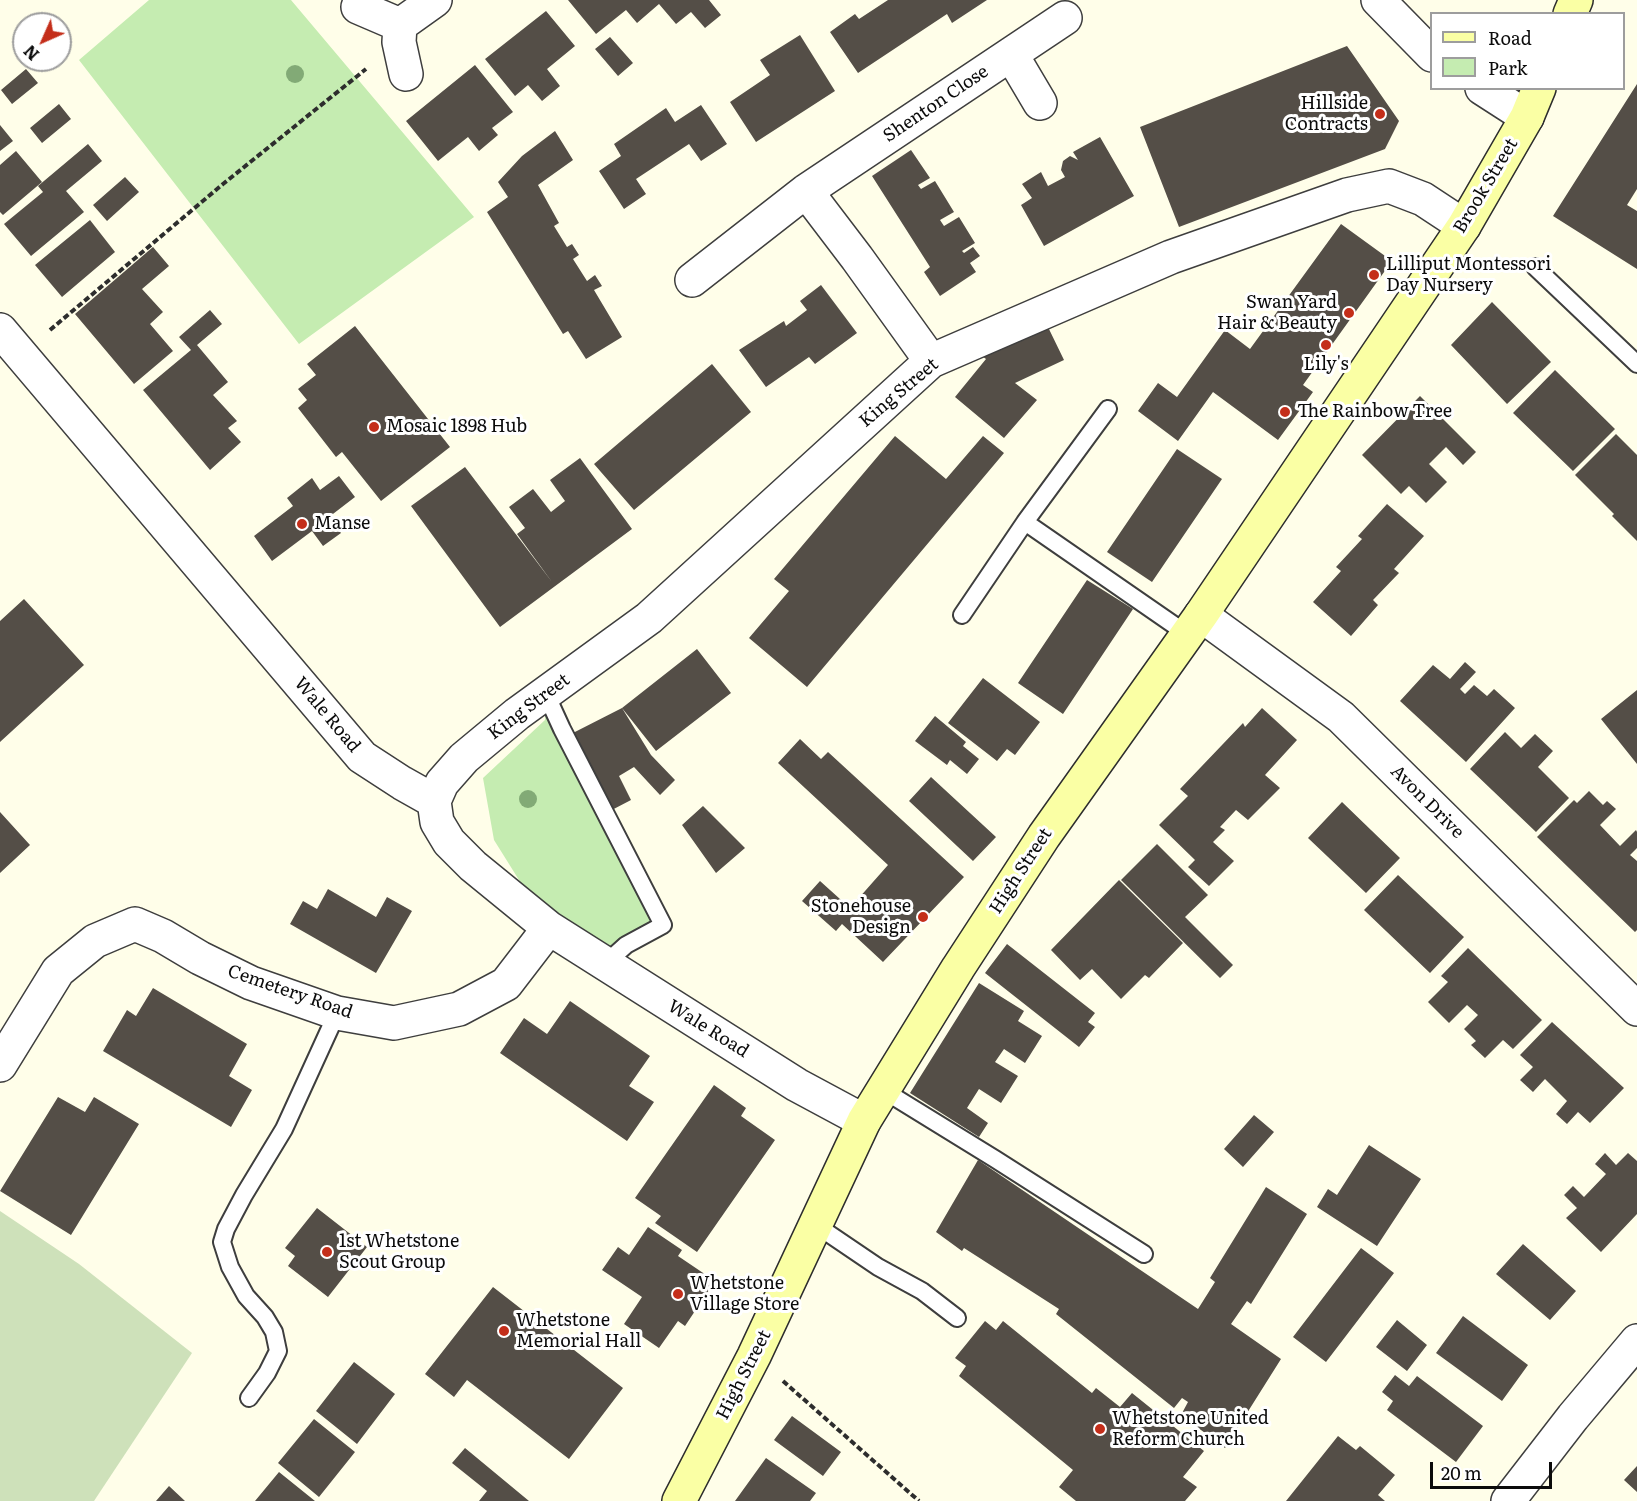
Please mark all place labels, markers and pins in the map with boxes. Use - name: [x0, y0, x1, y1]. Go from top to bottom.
- place label: Hillside Contracts: [1285, 93, 1368, 136]
- marker: Hillside Contracts: [1373, 107, 1387, 121]
- place label: Lilliput Montessori Day Nursery: [1386, 254, 1551, 296]
- marker: Lilliput Montessori Day Nursery: [1367, 268, 1381, 282]
- place label: Swan Yard Hair & Beauty: [1217, 292, 1337, 334]
- marker: Swan Yard Hair & Beauty: [1342, 306, 1356, 320]
- marker: Lily's: [1319, 338, 1333, 352]
- place label: Lily's: [1303, 354, 1349, 376]
- place label: The Rainbow Tree: [1297, 401, 1452, 423]
- marker: The Rainbow Tree: [1278, 405, 1292, 419]
- place label: Mosaic 1898 Hub: [386, 416, 527, 438]
- marker: Mosaic 1898 Hub: [367, 420, 381, 434]
- place label: Manse: [314, 513, 370, 535]
- marker: Manse: [295, 517, 309, 531]
- place label: Stonehouse Design: [811, 896, 911, 938]
- marker: Stonehouse Design: [916, 910, 930, 924]
- place label: 1st Whetstone Scout Group: [339, 1231, 459, 1274]
- marker: 1st Whetstone Scout Group: [320, 1245, 334, 1259]
- place label: Whetstone Village Store: [690, 1273, 799, 1316]
- marker: Whetstone Village Store: [671, 1287, 685, 1301]
- place label: Whetstone Memorial Hall: [516, 1310, 641, 1352]
- marker: Whetstone Memorial Hall: [497, 1324, 511, 1338]
- place label: Whetstone United Reform Church: [1112, 1408, 1269, 1450]
- marker: Whetstone United Reform Church: [1093, 1422, 1107, 1436]

